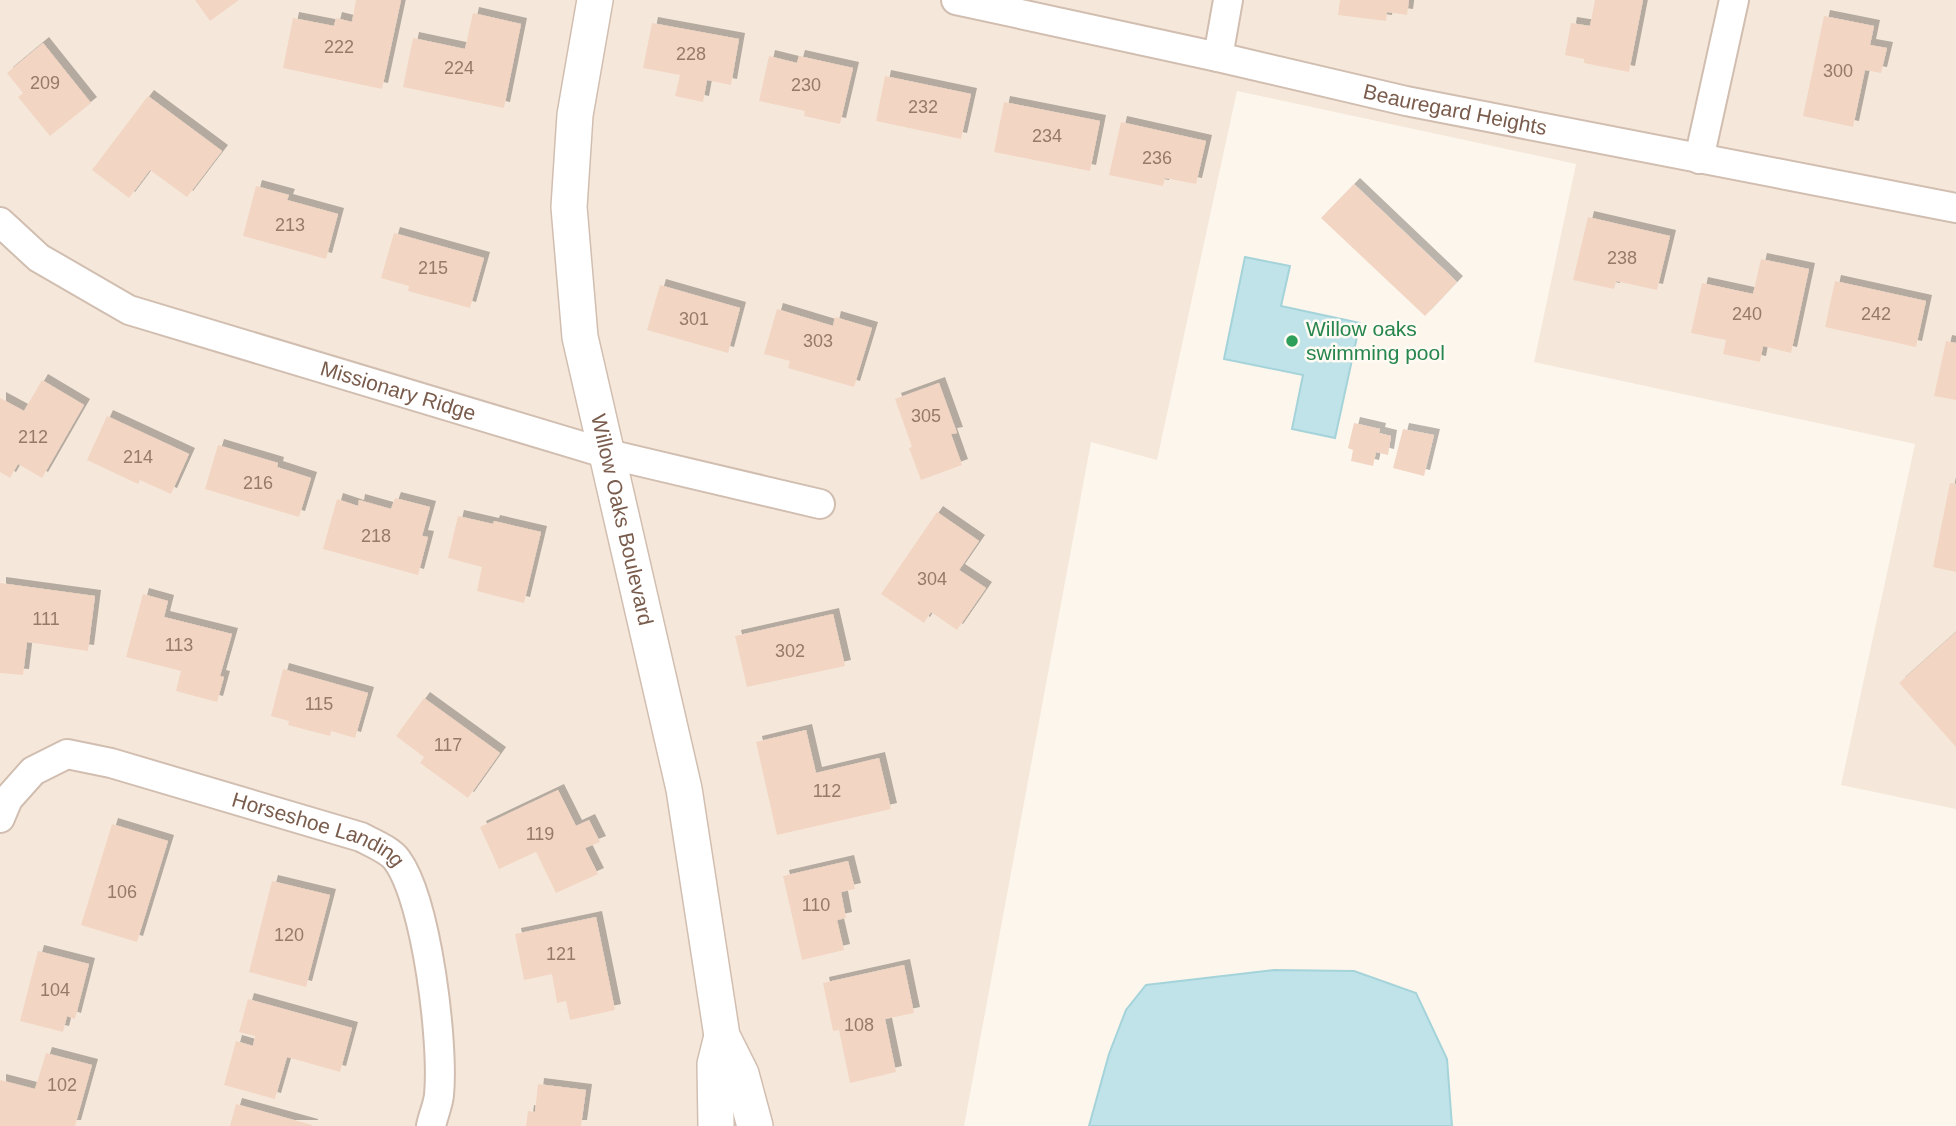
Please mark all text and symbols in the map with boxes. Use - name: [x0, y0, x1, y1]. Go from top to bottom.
- house number: 222: [324, 37, 354, 57]
- house number: 228: [676, 44, 706, 64]
- house number: 224: [444, 58, 474, 78]
- house number: 300: [1823, 61, 1853, 81]
- house number: 209: [30, 73, 60, 93]
- house number: 230: [791, 75, 821, 95]
- street label: Beauregard Heights: [1361, 79, 1549, 139]
- house number: 232: [908, 97, 938, 117]
- house number: 234: [1032, 126, 1062, 146]
- house number: 236: [1142, 148, 1172, 168]
- house number: 213: [275, 215, 305, 235]
- house number: 238: [1607, 248, 1637, 268]
- house number: 215: [418, 258, 448, 278]
- house number: 240: [1732, 304, 1762, 324]
- house number: 242: [1861, 304, 1891, 324]
- house number: 301: [679, 309, 709, 329]
- place label: Willow oaks swimming pool: [1306, 317, 1445, 364]
- house number: 303: [803, 331, 833, 351]
- marker: Willow oaks swimming pool: [1284, 333, 1300, 349]
- street label: Missionary Ridge: [318, 356, 479, 425]
- house number: 305: [911, 406, 941, 426]
- street label: Willow Oaks Boulevard: [587, 412, 658, 628]
- house number: 212: [18, 427, 48, 447]
- house number: 214: [123, 447, 153, 467]
- house number: 216: [243, 473, 273, 493]
- house number: 218: [361, 526, 391, 546]
- house number: 304: [917, 569, 947, 589]
- house number: 111: [32, 609, 60, 629]
- house number: 113: [165, 635, 193, 655]
- house number: 302: [775, 641, 805, 661]
- house number: 115: [305, 694, 333, 714]
- house number: 117: [434, 735, 462, 755]
- house number: 112: [813, 781, 841, 801]
- street label: Horseshoe Landing: [229, 787, 410, 871]
- house number: 119: [526, 824, 554, 844]
- house number: 106: [107, 882, 137, 902]
- house number: 110: [802, 895, 830, 915]
- house number: 120: [274, 925, 304, 945]
- house number: 121: [546, 944, 576, 964]
- house number: 104: [40, 980, 70, 1000]
- house number: 108: [844, 1015, 874, 1035]
- house number: 102: [47, 1075, 77, 1095]

